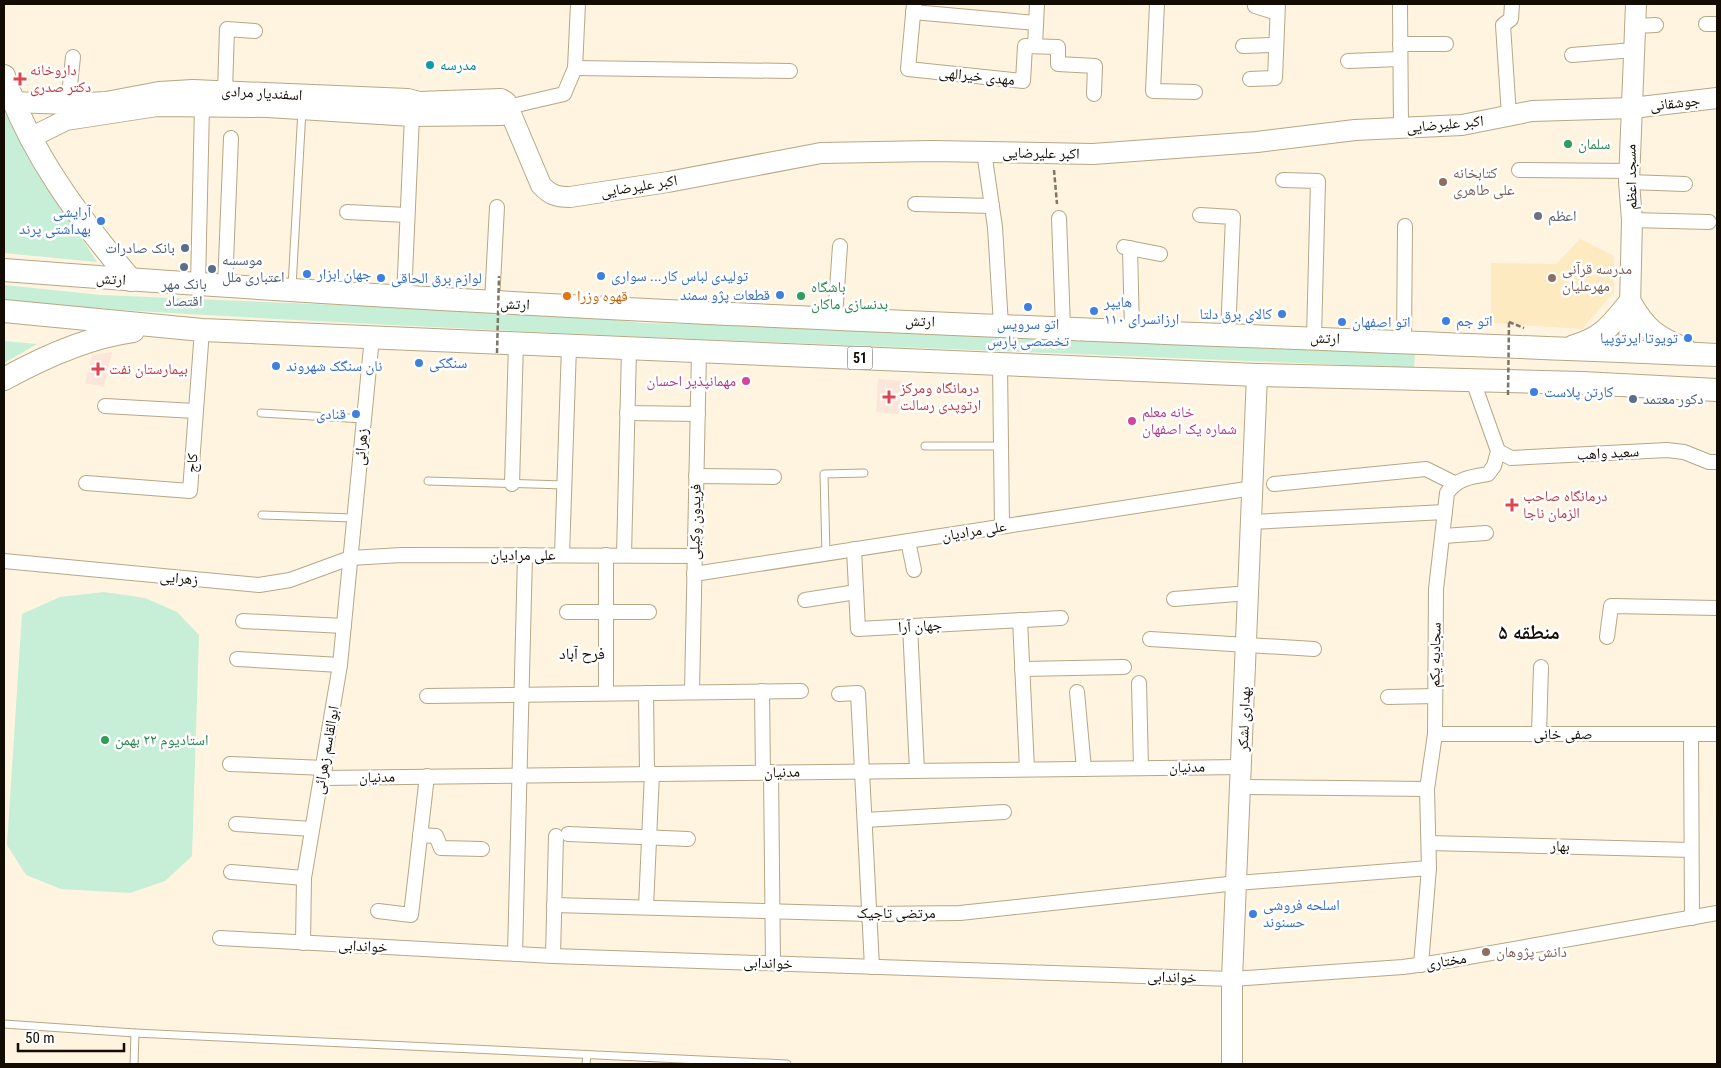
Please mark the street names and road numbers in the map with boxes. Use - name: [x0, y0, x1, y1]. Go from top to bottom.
- street label: مهدی خیرالهی: [938, 63, 1016, 90]
- street label: اسفندیار مرادی: [221, 82, 303, 105]
- street label: جوشقانی: [1649, 91, 1702, 116]
- street label: اکبر علیرضایی: [1406, 112, 1484, 137]
- street label: اکبر علیرضایی: [1002, 143, 1080, 164]
- street label: مسجد اعظم: [1621, 144, 1642, 210]
- street label: اکبر علیرضایی: [599, 171, 679, 202]
- street label: ارتش: [95, 269, 126, 290]
- street label: ارتش: [500, 294, 530, 315]
- street label: ارتش: [905, 311, 935, 332]
- street label: ارتش: [1310, 328, 1340, 349]
- road number: 51: [848, 346, 872, 369]
- street label: زهرائی: [350, 427, 373, 467]
- street label: سعید واهب: [1576, 442, 1640, 464]
- street label: کاج: [183, 453, 202, 473]
- street label: فریدون وکیلی: [685, 484, 706, 560]
- street label: علی مرادیان: [940, 517, 1008, 546]
- street label: علی مرادیان: [490, 546, 556, 565]
- street label: زهرایی: [159, 567, 199, 590]
- street label: جهان آرا: [897, 616, 943, 637]
- street label: سجادیه یکم: [1425, 622, 1446, 688]
- street label: بهداری لشکر: [1234, 686, 1255, 753]
- street label: ابوالقاسم زهرائی: [309, 704, 344, 796]
- street label: صفی خانی: [1533, 725, 1593, 744]
- street label: مدنیان: [1169, 758, 1205, 777]
- street label: مدنیان: [764, 763, 800, 782]
- street label: مدنیان: [359, 768, 395, 787]
- street label: بهار: [1549, 837, 1570, 855]
- street label: مرتضی تاجیک: [857, 904, 936, 923]
- street label: خواندابی: [338, 936, 389, 957]
- street label: مختاری: [1424, 949, 1468, 974]
- street label: خواندابی: [743, 953, 793, 974]
- street label: خواندابی: [1147, 967, 1197, 988]

